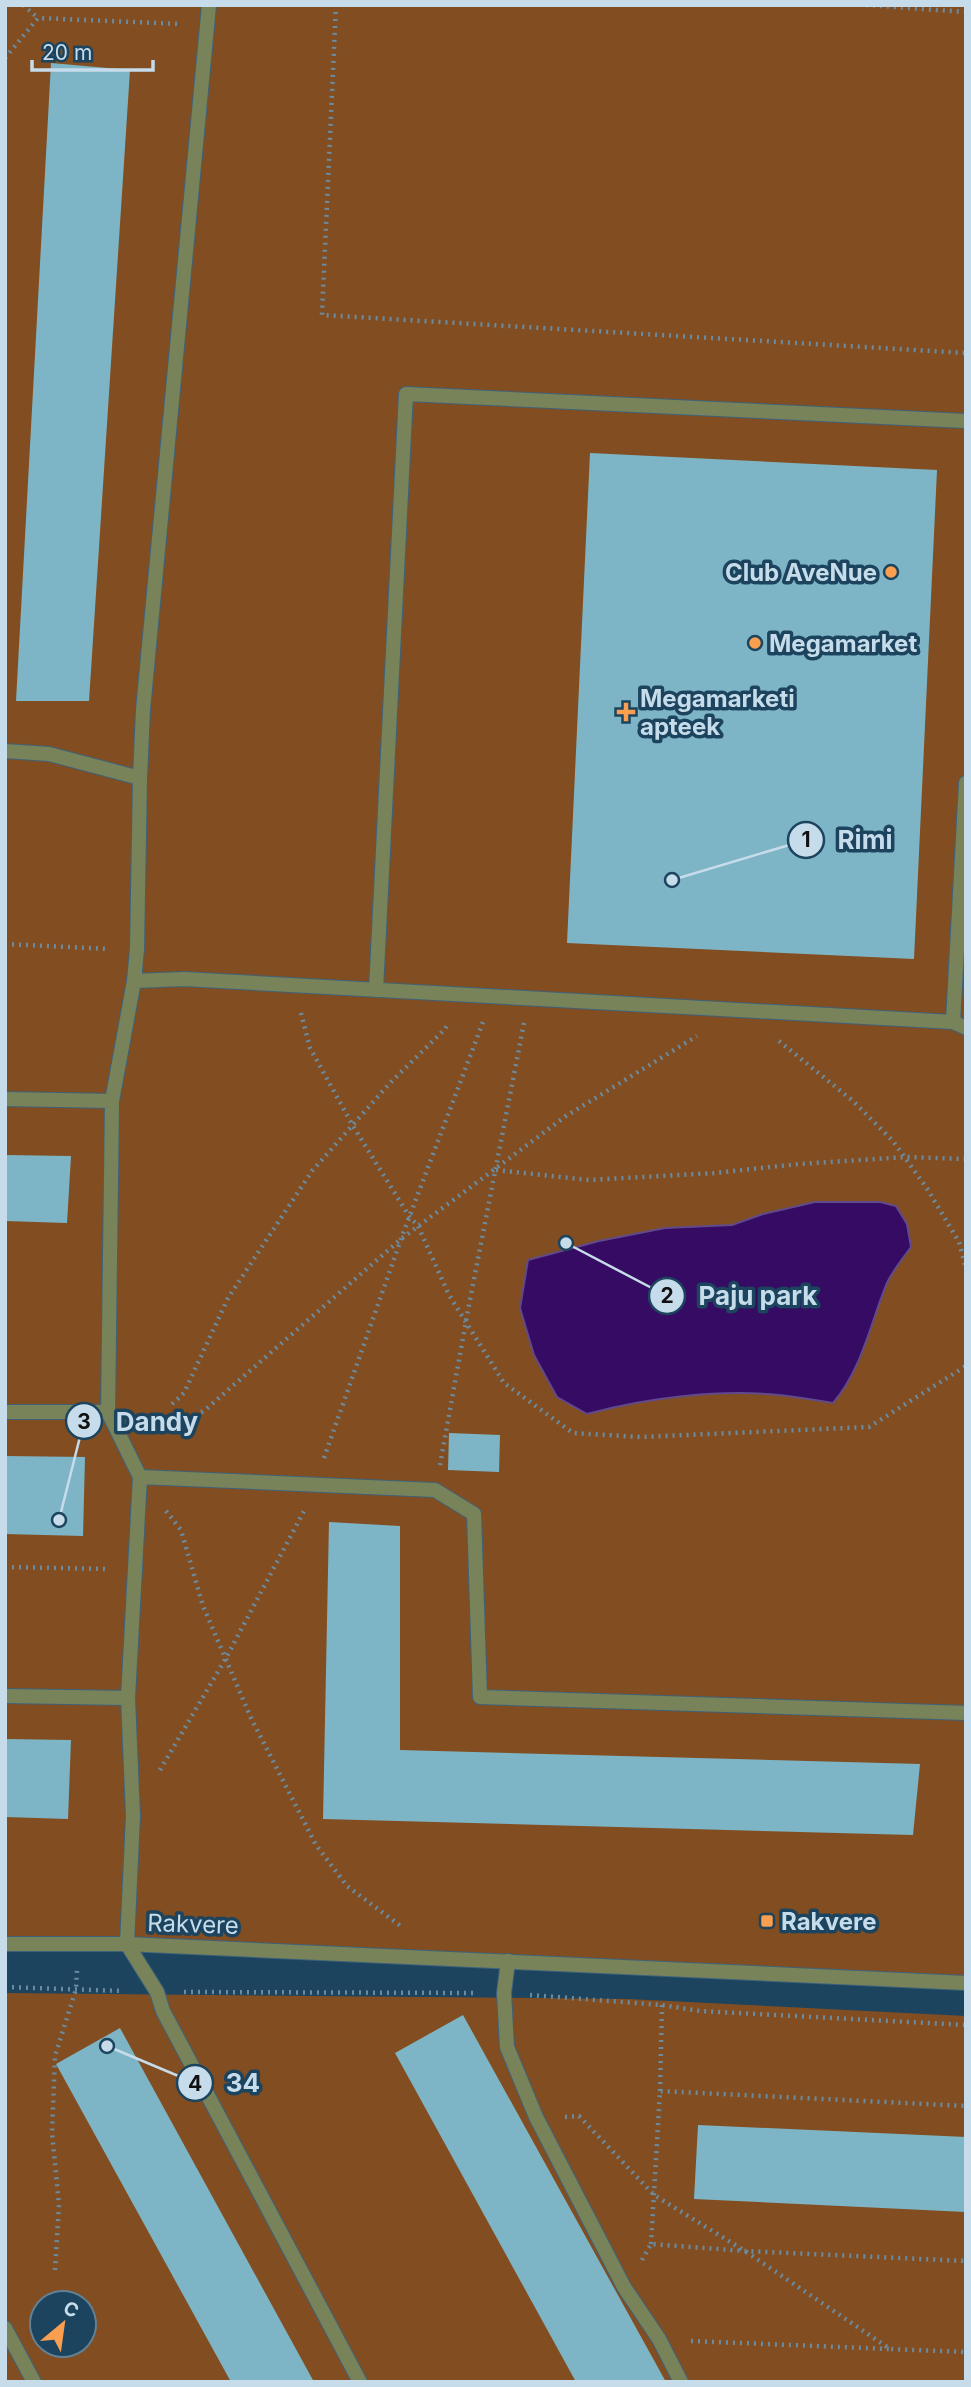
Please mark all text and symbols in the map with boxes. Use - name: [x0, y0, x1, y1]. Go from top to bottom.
- scale bar: [32, 28, 152, 72]
- text: 20 m: [42, 40, 92, 65]
- place label: Club AveNue: [725, 558, 877, 587]
- marker: Club AveNue: [883, 564, 899, 580]
- place label: Megamarket: [769, 629, 917, 658]
- marker: Megamarket: [747, 635, 763, 651]
- place label: Megamarketi apteek: [640, 684, 795, 741]
- marker: Megamarketi apteek: [618, 704, 634, 720]
- callout: Rimi: [788, 816, 906, 863]
- text: Rimi: [838, 824, 892, 855]
- text: 1: [801, 827, 811, 852]
- callout: Paju park: [650, 1272, 831, 1319]
- text: Paju park: [699, 1280, 817, 1311]
- text: 2: [660, 1283, 674, 1308]
- callout: Dandy: [66, 1398, 212, 1445]
- text: Dandy: [116, 1406, 199, 1437]
- text: 3: [77, 1409, 91, 1434]
- place label: Rakvere: [781, 1907, 876, 1936]
- street label: Rakvere: [147, 1908, 239, 1940]
- marker: Rakvere: [759, 1913, 775, 1929]
- callout: 34: [177, 2060, 274, 2107]
- text: 34: [226, 2067, 260, 2098]
- text: 4: [188, 2071, 202, 2096]
- north arrow: [28, 2289, 98, 2359]
- text: С: [59, 2296, 83, 2323]

